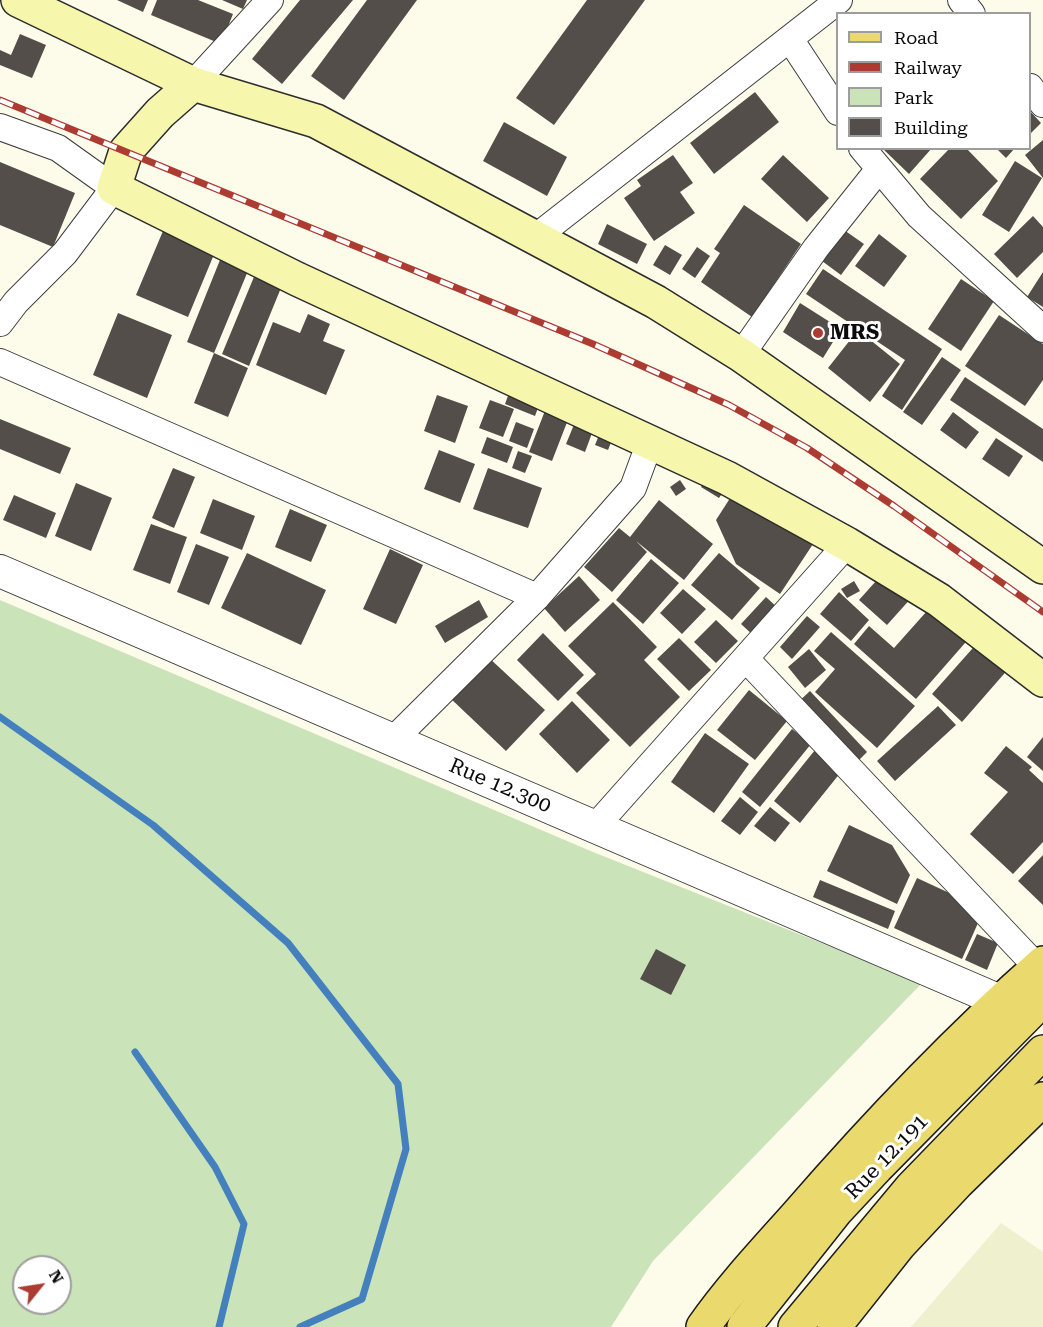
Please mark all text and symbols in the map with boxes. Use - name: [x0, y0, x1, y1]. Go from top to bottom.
- legend: [836, 12, 1031, 150]
- text: Road: [894, 27, 938, 48]
- text: Railway: [894, 57, 962, 78]
- text: Park: [894, 87, 934, 108]
- text: Building: [894, 117, 968, 138]
- place label: MRS: [830, 320, 879, 346]
- marker: MRS: [811, 326, 825, 340]
- street label: Rue 12.300: [445, 753, 555, 819]
- street label: Rue 12.191: [840, 1109, 934, 1205]
- north arrow: [12, 1255, 72, 1315]
- text: N: [45, 1267, 68, 1287]

